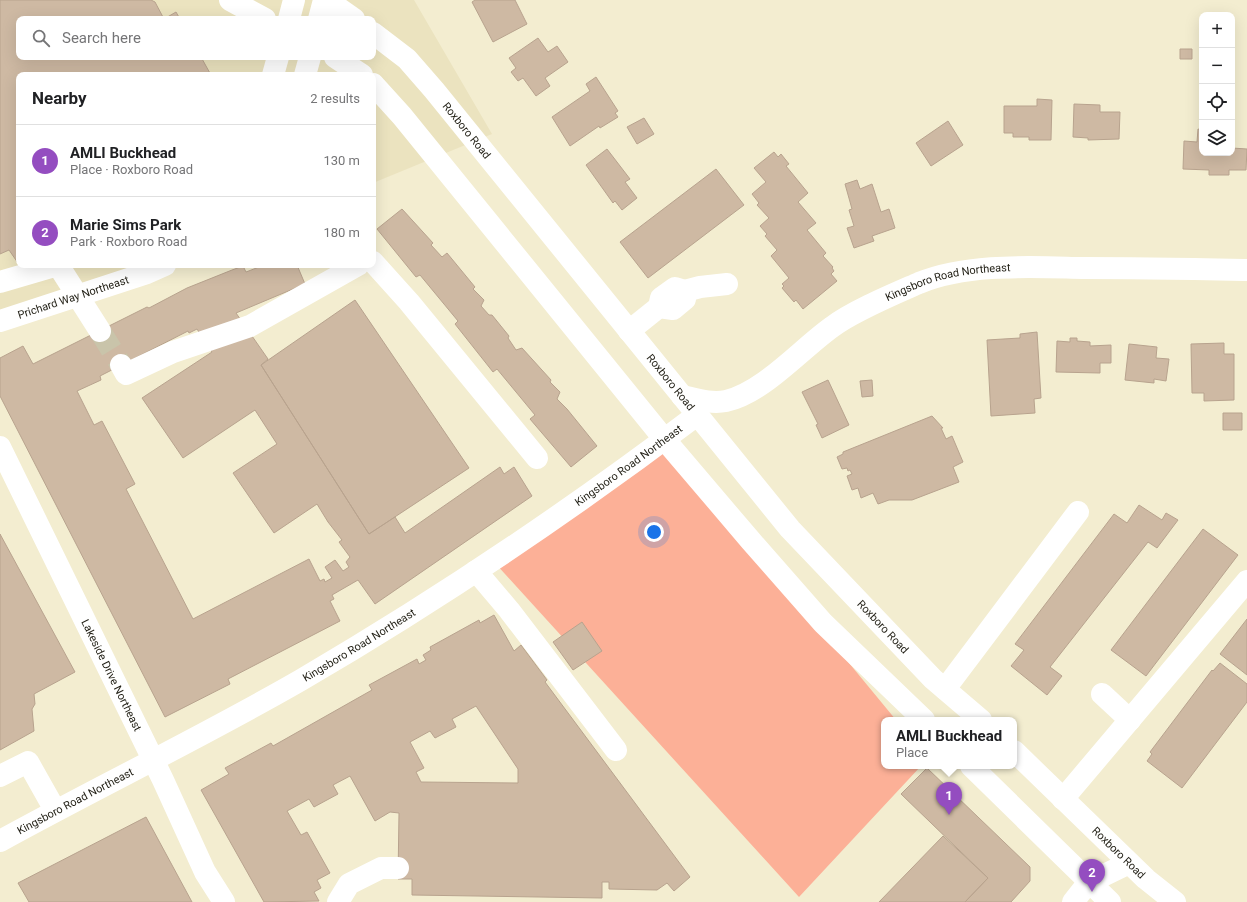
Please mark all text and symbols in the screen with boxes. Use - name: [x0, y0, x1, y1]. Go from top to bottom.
- map controls: [1199, 12, 1235, 156]
- button: +: [1199, 12, 1235, 48]
- search box: [16, 16, 376, 60]
- icon: search: [30, 27, 52, 49]
- text: Search here: [62, 29, 141, 47]
- button: −: [1199, 48, 1235, 84]
- button: locate: [1199, 84, 1235, 120]
- text: Nearby: [32, 88, 87, 108]
- text: 2 results: [310, 91, 360, 106]
- street label: Roxboro Road: [440, 100, 494, 161]
- button: layers: [1199, 120, 1235, 156]
- text: AMLI Buckhead: [70, 144, 176, 162]
- text: 1: [41, 153, 49, 168]
- text: 130 m: [323, 153, 360, 168]
- text: Place · Roxboro Road: [70, 162, 193, 177]
- text: Marie Sims Park: [70, 216, 181, 234]
- text: 2: [41, 225, 49, 240]
- text: 180 m: [323, 225, 360, 240]
- text: Park · Roxboro Road: [70, 234, 187, 249]
- street label: Kingsboro Road Northeast: [883, 261, 1011, 304]
- street label: Prichard Way Northeast: [16, 273, 131, 321]
- street label: Roxboro Road: [644, 351, 698, 413]
- street label: Kingsboro Road Northeast: [572, 422, 685, 509]
- your location: [644, 522, 664, 542]
- street label: Roxboro Road: [855, 597, 912, 656]
- street label: Kingsboro Road Northeast: [300, 606, 418, 684]
- street label: Lakeside Drive Northeast: [79, 617, 145, 734]
- popup: [881, 717, 1017, 769]
- text: AMLI Buckhead: [896, 727, 1002, 745]
- text: Place: [896, 745, 928, 760]
- street label: Kingsboro Road Northeast: [15, 765, 136, 837]
- pin: 1: [936, 782, 962, 815]
- street label: Roxboro Road: [1090, 824, 1148, 881]
- pin: 2: [1079, 859, 1105, 892]

